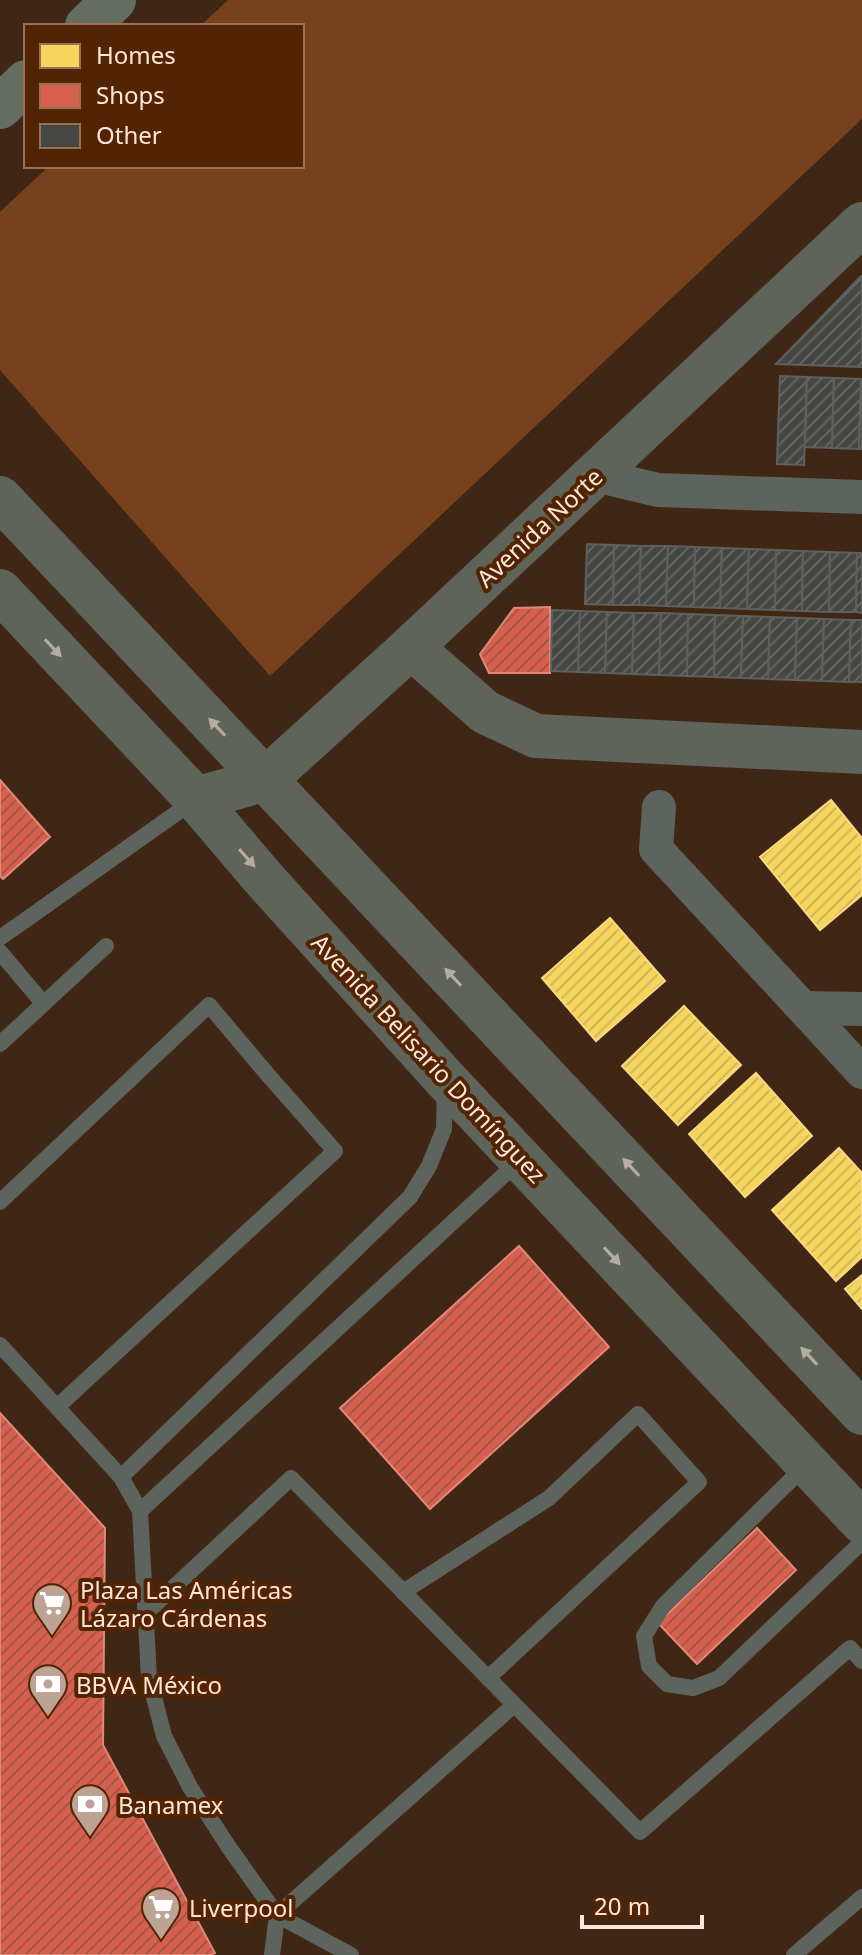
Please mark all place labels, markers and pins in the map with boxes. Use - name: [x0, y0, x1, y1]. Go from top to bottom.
- place label: Plaza Las Américas Lázaro Cárdenas: [80, 1573, 293, 1634]
- supermarket icon: Plaza Las Américas Lázaro Cárdenas: [31, 1582, 73, 1637]
- bank icon: BBVA México: [27, 1663, 69, 1718]
- place label: BBVA México: [76, 1668, 222, 1701]
- bank icon: Banamex: [69, 1783, 111, 1838]
- place label: Banamex: [118, 1788, 224, 1821]
- supermarket icon: Liverpool: [140, 1886, 182, 1941]
- place label: Liverpool: [189, 1891, 293, 1924]

